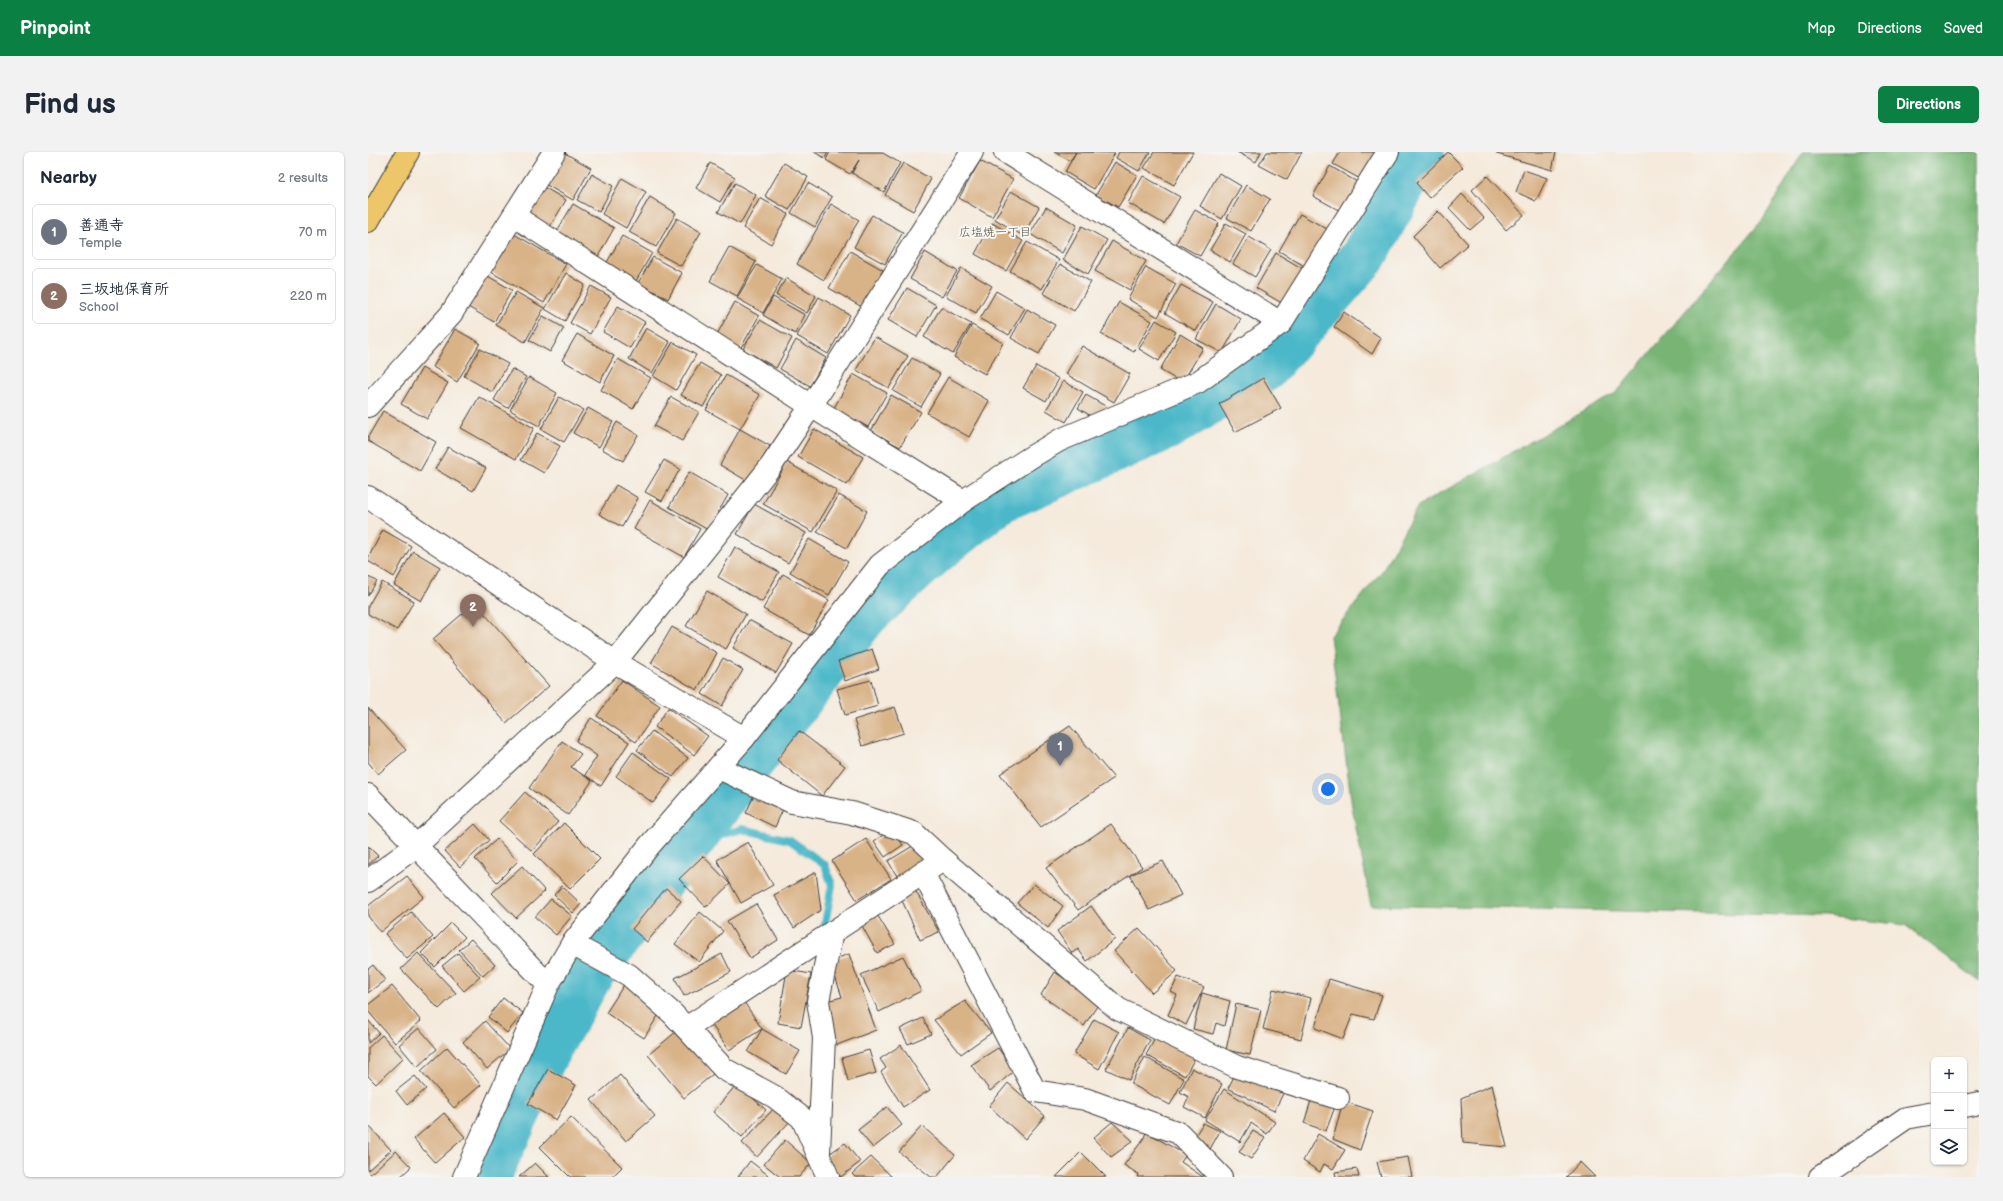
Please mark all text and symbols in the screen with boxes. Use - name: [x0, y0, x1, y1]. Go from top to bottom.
- text: Pinpoint: [20, 17, 91, 40]
- text: Map: [1807, 20, 1835, 37]
- text: Directions: [1857, 20, 1922, 37]
- text: Saved: [1944, 20, 1983, 37]
- button: Directions: [1878, 86, 1979, 123]
- text: Find us: [24, 88, 116, 121]
- text: Nearby: [40, 168, 97, 188]
- text: 2 results: [278, 170, 328, 186]
- text: 善通寺: [79, 216, 124, 235]
- text: 1: [51, 224, 57, 240]
- text: 70 m: [299, 224, 327, 240]
- district label: 広塩焼一丁目: [959, 225, 1031, 240]
- text: Temple: [79, 235, 122, 251]
- text: 三坂地保育所: [79, 280, 169, 299]
- text: 2: [50, 288, 58, 304]
- text: 220 m: [290, 288, 327, 304]
- text: School: [79, 299, 119, 315]
- pin: 2: [460, 594, 486, 627]
- pin: 1: [1047, 733, 1073, 766]
- your location: [1318, 779, 1338, 799]
- map controls: [1931, 1057, 1967, 1165]
- button: +: [1931, 1057, 1967, 1093]
- button: −: [1931, 1093, 1967, 1129]
- button: layers: [1931, 1129, 1967, 1165]

